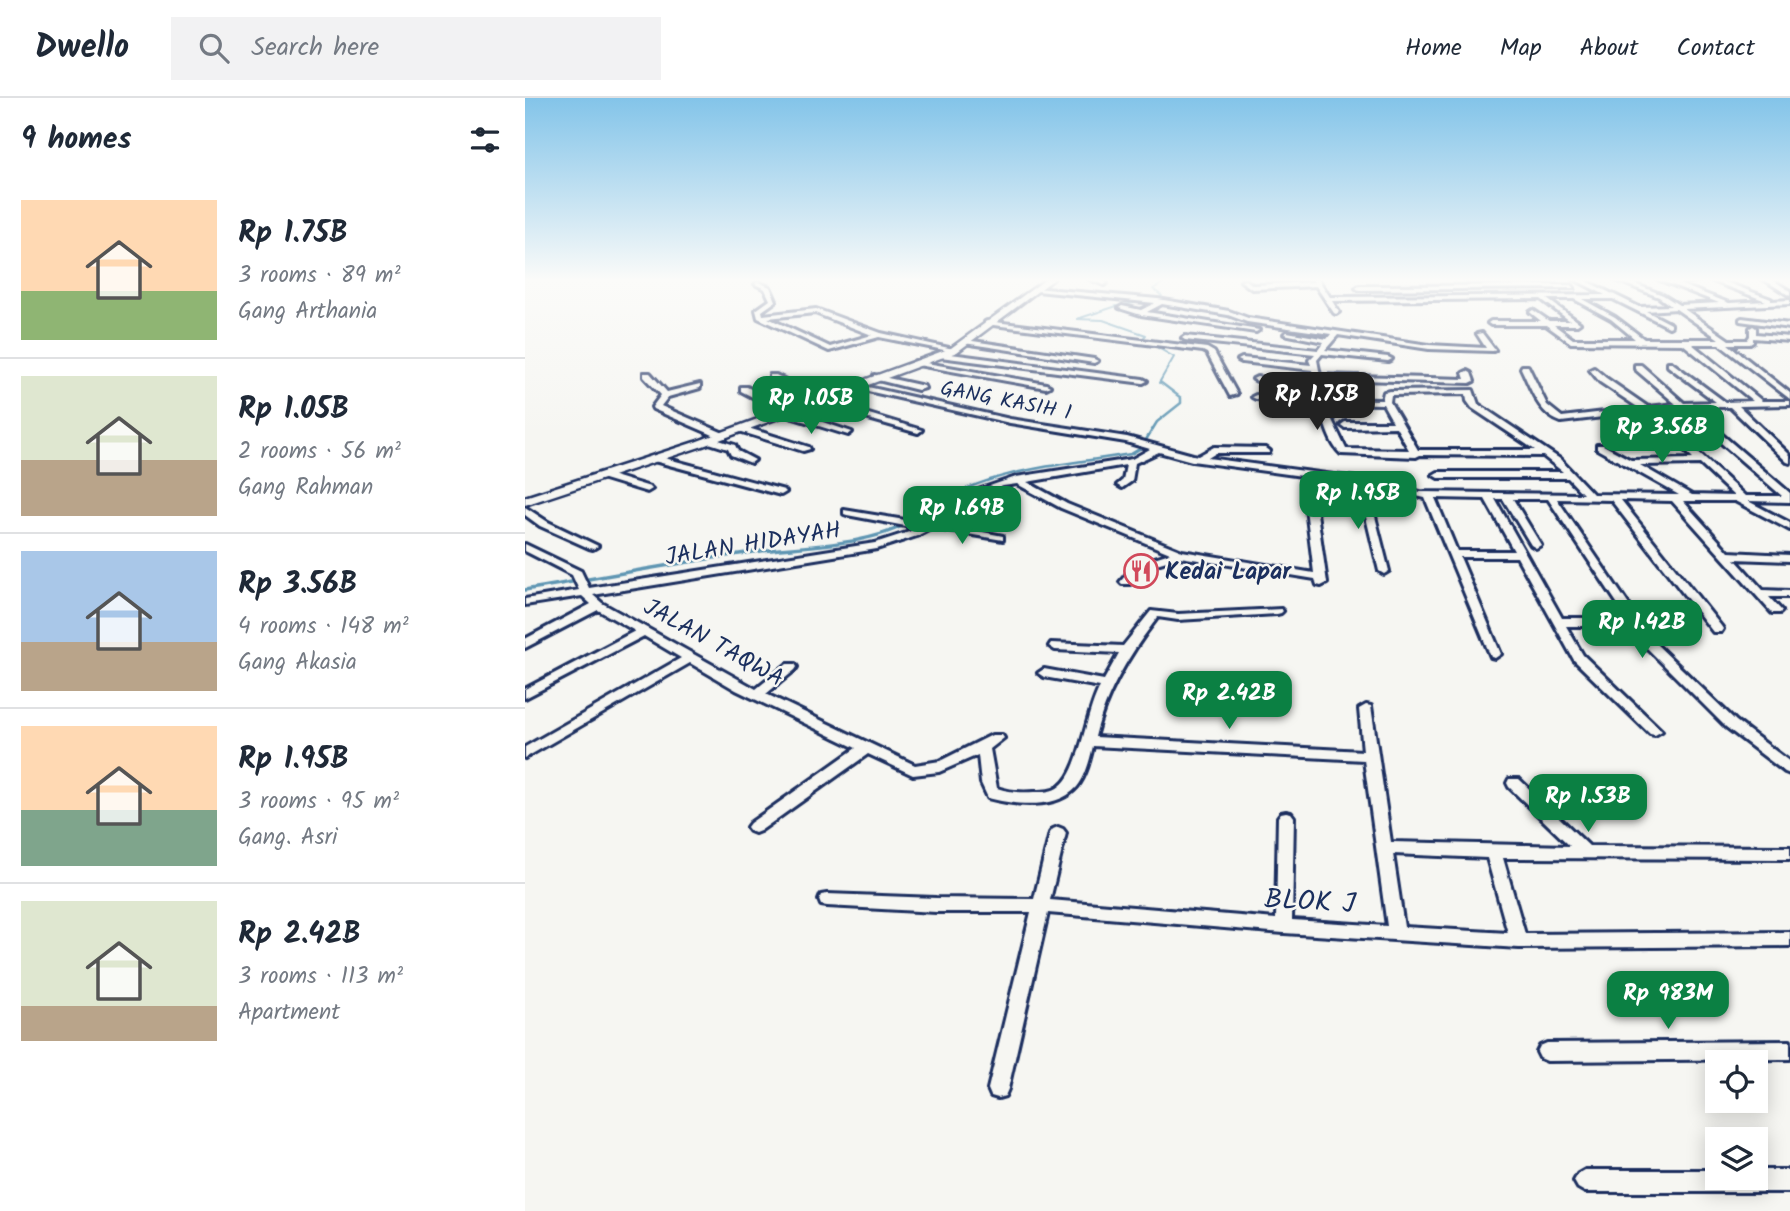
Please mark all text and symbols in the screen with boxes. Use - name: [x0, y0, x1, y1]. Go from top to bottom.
- search box: [171, 17, 661, 80]
- text: Dwello: [35, 22, 129, 75]
- text: Search here: [251, 27, 379, 69]
- icon: search: [195, 29, 233, 67]
- text: Home: [1405, 29, 1462, 68]
- text: Map: [1500, 29, 1542, 68]
- text: About: [1580, 29, 1638, 68]
- text: Contact: [1676, 29, 1755, 68]
- text: 9 homes: [21, 116, 132, 164]
- icon: filters: [466, 121, 504, 159]
- text: Rp 1.75B: [238, 210, 348, 258]
- icon: home: [77, 228, 161, 312]
- text: 3 rooms · 89 m²: [238, 258, 401, 294]
- text: Gang Arthania: [238, 294, 377, 330]
- pin: Rp 1.75B: [1245, 372, 1389, 432]
- street label: GANG KASIH 1: [937, 373, 1074, 430]
- pin: Rp 1.05B: [739, 376, 883, 436]
- text: Rp 1.75B: [1275, 377, 1359, 413]
- text: Rp 1.05B: [768, 381, 854, 417]
- text: Rp 1.05B: [238, 386, 349, 434]
- icon: home: [77, 404, 161, 488]
- pin: Rp 3.56B: [1590, 406, 1734, 465]
- text: Rp 3.56B: [1616, 410, 1708, 446]
- text: 2 rooms · 56 m²: [238, 434, 401, 470]
- text: Gang Rahman: [238, 470, 373, 506]
- pin: Rp 1.95B: [1286, 472, 1430, 531]
- text: Rp 1.95B: [1315, 476, 1401, 512]
- pin: Rp 1.69B: [890, 486, 1034, 546]
- text: Rp 1.69B: [919, 491, 1005, 527]
- street label: JALAN HIDAYAH: [663, 511, 844, 578]
- restaurant icon: Kedai Lapar: [1122, 552, 1160, 590]
- place label: Kedai Lapar: [1165, 553, 1292, 592]
- text: Rp 3.56B: [238, 561, 357, 609]
- icon: home: [77, 579, 161, 663]
- street label: JALAN TAQWA: [636, 589, 791, 698]
- pin: Rp 1.42B: [1570, 601, 1714, 660]
- text: Rp 1.42B: [1598, 605, 1686, 641]
- text: 4 rooms · 148 m²: [238, 609, 409, 645]
- text: Gang Akasia: [238, 645, 357, 681]
- pin: Rp 2.42B: [1157, 672, 1301, 731]
- text: Rp 2.42B: [1182, 676, 1276, 712]
- text: Rp 1.95B: [238, 736, 349, 784]
- icon: home: [77, 754, 161, 838]
- pin: Rp 1.53B: [1516, 774, 1660, 834]
- text: Rp 1.53B: [1545, 779, 1631, 815]
- text: 3 rooms · 95 m²: [238, 784, 399, 820]
- text: Gang. Asri: [238, 820, 338, 856]
- street label: BLOK J: [1263, 878, 1357, 927]
- text: Rp 2.42B: [238, 911, 361, 959]
- icon: home: [77, 929, 161, 1013]
- text: 3 rooms · 113 m²: [238, 959, 403, 995]
- pin: Rp 983M: [1603, 972, 1733, 1031]
- text: Rp 983M: [1623, 976, 1713, 1012]
- text: Apartment: [238, 995, 340, 1031]
- map controls: [1705, 1050, 1768, 1190]
- button: locate: [1705, 1050, 1768, 1113]
- button: layers: [1705, 1127, 1768, 1190]

